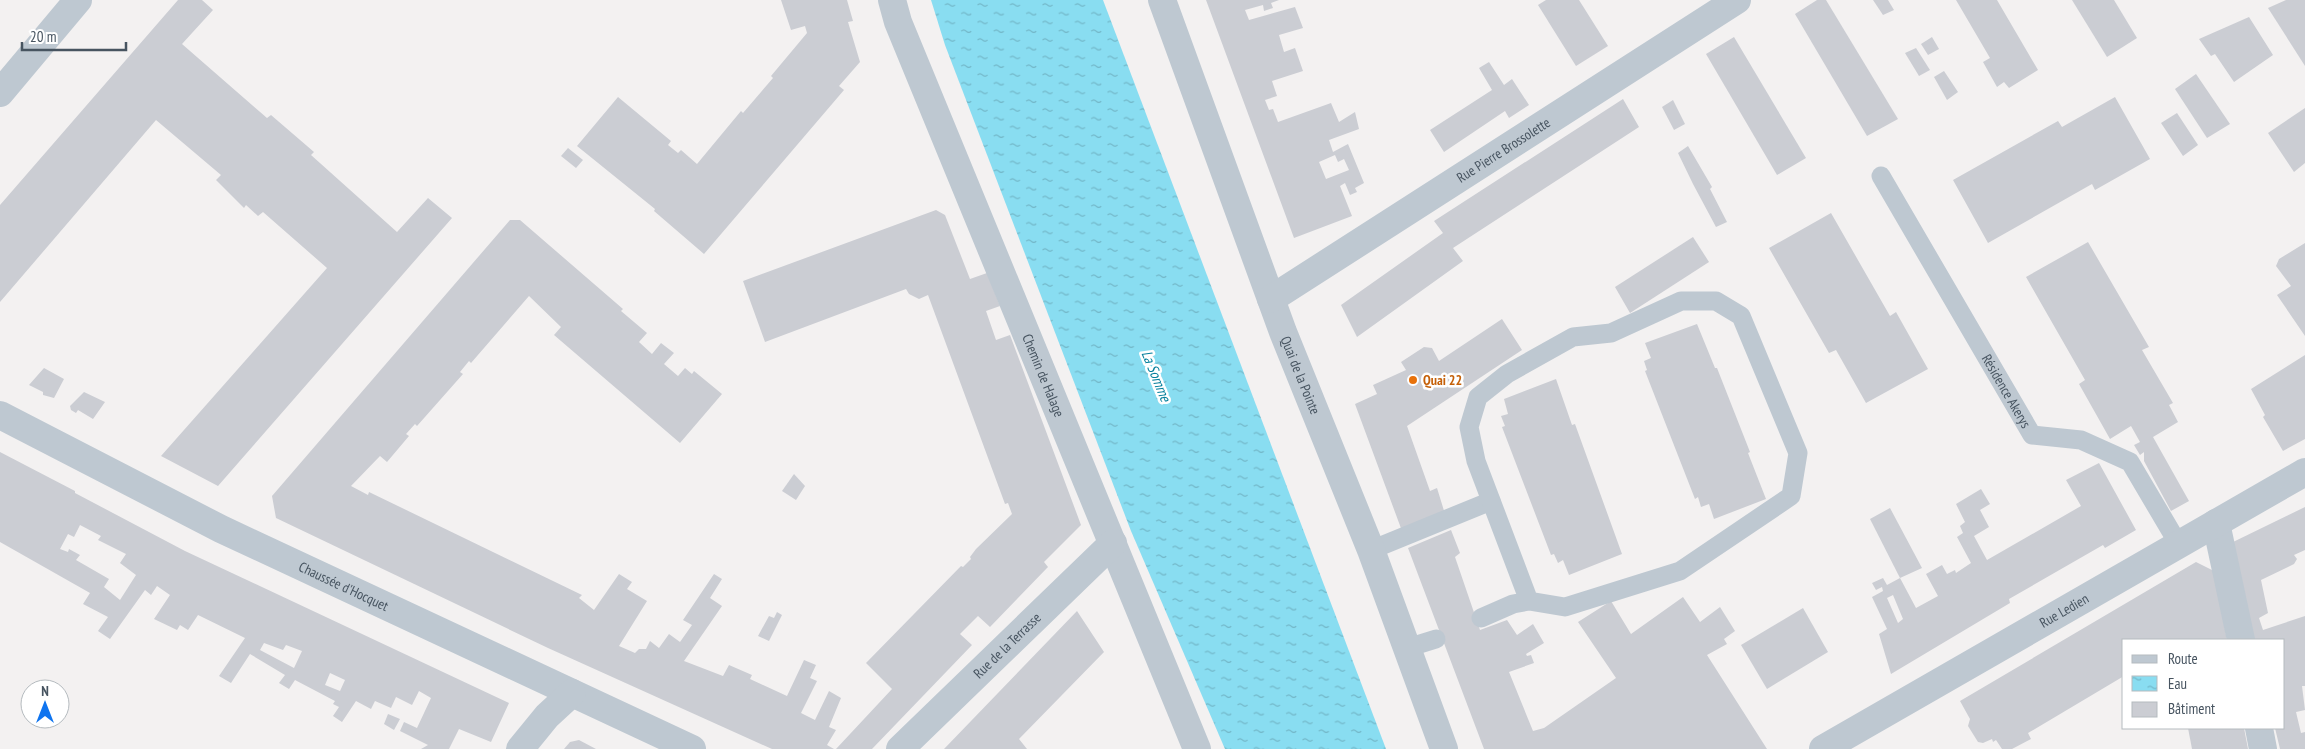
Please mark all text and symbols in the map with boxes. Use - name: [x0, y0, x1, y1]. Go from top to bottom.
- scale bar: [22, 20, 126, 52]
- text: 20 m: [30, 27, 56, 46]
- street label: Rue Pierre Brossolette: [1453, 113, 1554, 187]
- street label: Chemin de Halage: [1018, 331, 1069, 420]
- street label: Quai de la Pointe: [1277, 333, 1324, 417]
- water label: La Somme: [1138, 347, 1176, 405]
- street label: Résidence Akerys: [1978, 351, 2035, 432]
- place label: Quai 22: [1423, 371, 1462, 389]
- marker: Quai 22: [1407, 374, 1419, 386]
- street label: Chaussée d'Hocquet: [296, 558, 391, 615]
- street label: Rue Ledien: [2036, 589, 2092, 632]
- street label: Rue de la Terrasse: [970, 609, 1045, 682]
- legend: [2122, 639, 2285, 729]
- text: Route: [2168, 649, 2198, 668]
- text: Eau: [2168, 674, 2187, 693]
- north arrow: [20, 679, 70, 729]
- text: N: [41, 682, 49, 700]
- text: Bâtiment: [2168, 699, 2215, 718]

